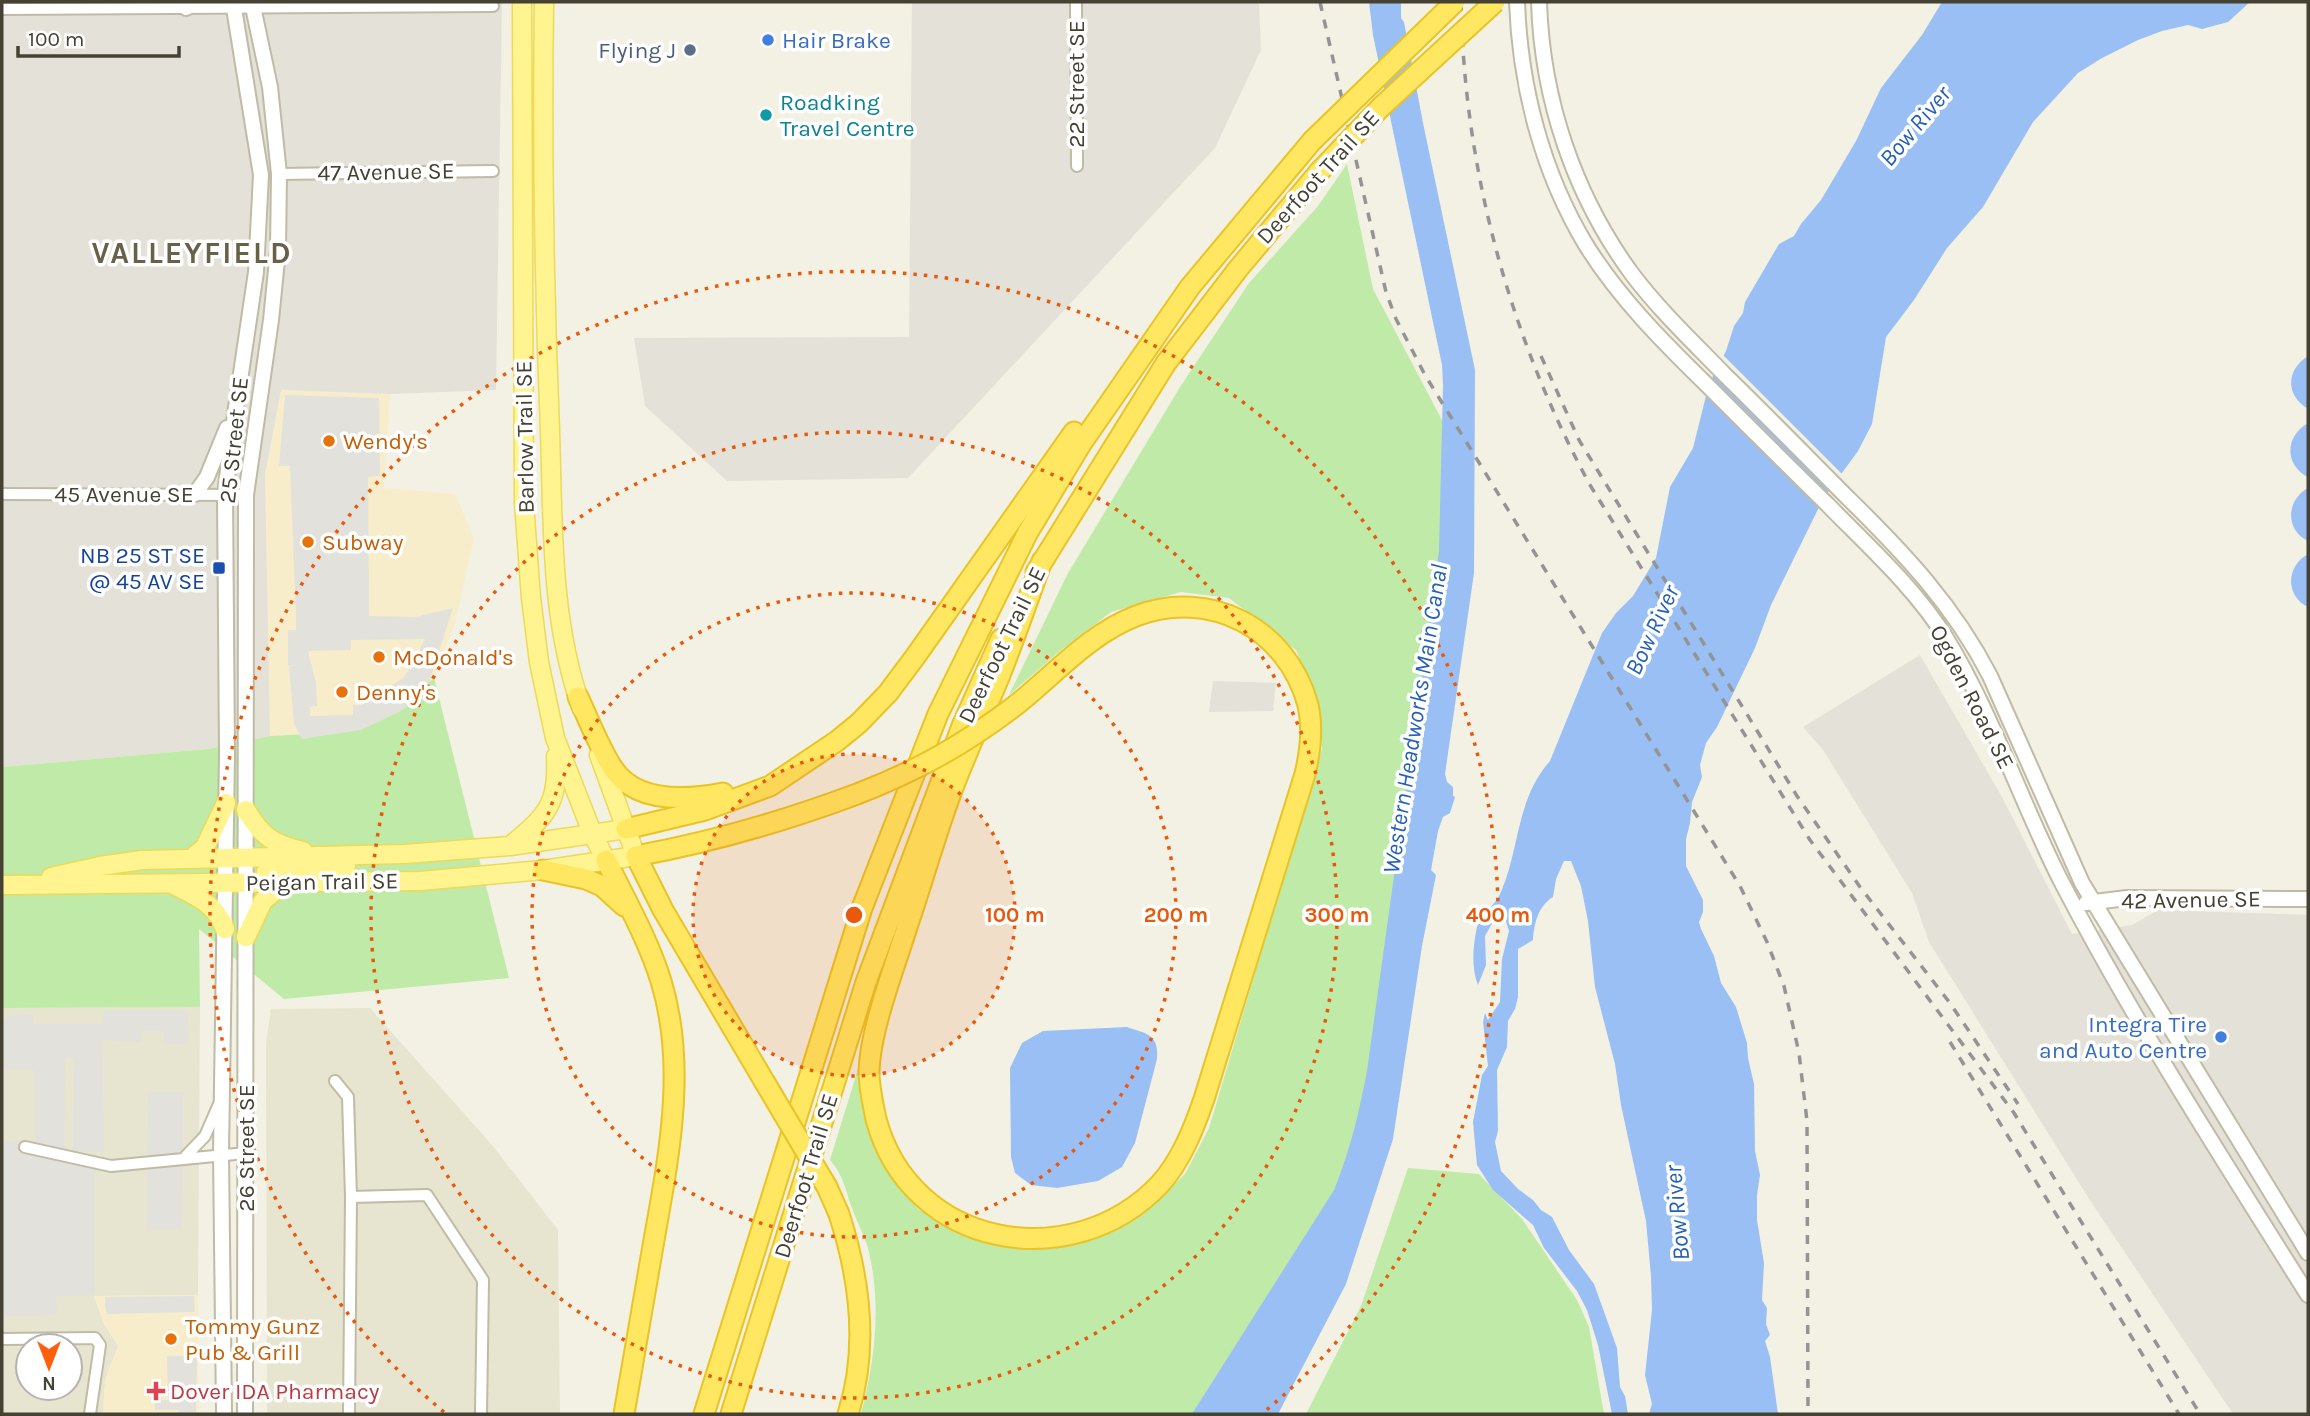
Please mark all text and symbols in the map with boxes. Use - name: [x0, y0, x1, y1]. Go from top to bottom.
- scale bar: [18, 14, 178, 58]
- street label: 22 Street SE: [1063, 20, 1090, 148]
- text: 100 m: [28, 27, 85, 51]
- place label: Hair Brake: [782, 27, 891, 54]
- marker: Hair Brake: [760, 32, 776, 48]
- place label: Flying J: [598, 37, 676, 64]
- marker: Flying J: [682, 42, 698, 58]
- water label: Bow River: [1873, 80, 1957, 172]
- place label: Roadking Travel Centre: [780, 89, 915, 142]
- street label: Deerfoot Trail SE: [1251, 105, 1385, 249]
- marker: Roadking Travel Centre: [758, 107, 774, 123]
- street label: 47 Avenue SE: [317, 157, 455, 187]
- district label: VALLEYFIELD: [91, 235, 293, 271]
- street label: Barlow Trail SE: [510, 360, 540, 514]
- street label: 25 Street SE: [214, 375, 254, 505]
- place label: Wendy's: [343, 428, 428, 455]
- marker: Wendy's: [321, 433, 337, 449]
- street label: 45 Avenue SE: [54, 481, 194, 508]
- place label: Subway: [322, 529, 404, 556]
- marker: Subway: [300, 534, 316, 550]
- place label: NB 25 ST SE @ 45 AV SE: [80, 542, 205, 595]
- marker: NB 25 ST SE @ 45 AV SE: [211, 560, 227, 576]
- street label: Deerfoot Trail SE: [952, 562, 1052, 728]
- water label: Western Headworks Main Canal: [1377, 562, 1453, 876]
- water label: Bow River: [1619, 580, 1685, 679]
- street label: Ogden Road SE: [1924, 621, 2020, 773]
- place label: McDonald's: [393, 644, 514, 671]
- marker: McDonald's: [371, 649, 387, 665]
- place label: Denny's: [356, 679, 437, 706]
- marker: Denny's: [334, 684, 350, 700]
- street label: Peigan Trail SE: [245, 867, 399, 897]
- street label: 42 Avenue SE: [2121, 885, 2261, 915]
- centre of rings: [842, 903, 866, 927]
- text: 100 m: [985, 903, 1045, 927]
- text: 200 m: [1144, 903, 1208, 927]
- text: 300 m: [1305, 903, 1369, 927]
- text: 400 m: [1466, 903, 1530, 927]
- place label: Integra Tire and Auto Centre: [2039, 1011, 2207, 1064]
- marker: Integra Tire and Auto Centre: [2213, 1029, 2229, 1045]
- street label: 26 Street SE: [233, 1084, 260, 1212]
- street label: Deerfoot Trail SE: [768, 1090, 844, 1262]
- water label: Bow River: [1659, 1163, 1695, 1262]
- place label: Tommy Gunz Pub & Grill: [185, 1313, 320, 1366]
- marker: Tommy Gunz Pub & Grill: [163, 1331, 179, 1347]
- north arrow: [14, 1332, 84, 1402]
- text: N: [42, 1372, 56, 1394]
- place label: Dover IDA Pharmacy: [170, 1378, 380, 1405]
- marker: Dover IDA Pharmacy: [148, 1383, 164, 1399]

